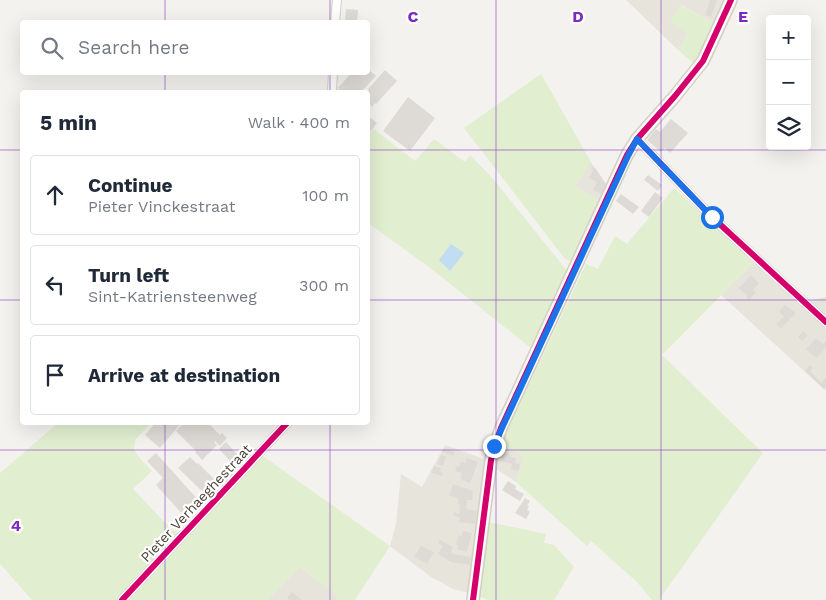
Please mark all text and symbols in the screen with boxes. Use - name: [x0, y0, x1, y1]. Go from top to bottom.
- text: C: [408, 7, 419, 26]
- text: D: [572, 7, 584, 26]
- text: E: [738, 7, 748, 26]
- map controls: [766, 15, 811, 150]
- button: +: [766, 15, 811, 60]
- search box: [20, 20, 370, 75]
- icon: search: [38, 34, 66, 62]
- text: Search here: [78, 36, 189, 59]
- button: −: [766, 60, 811, 105]
- button: layers: [766, 105, 811, 150]
- text: 5 min: [40, 110, 97, 135]
- text: Walk · 400 m: [248, 113, 350, 132]
- text: Continue: [88, 174, 172, 197]
- icon: ahead: [41, 181, 69, 209]
- text: 100 m: [302, 186, 349, 205]
- text: Pieter Vinckestraat: [88, 197, 235, 216]
- route start: [701, 206, 724, 229]
- text: Turn left: [88, 264, 169, 287]
- icon: left: [41, 271, 69, 299]
- text: 300 m: [299, 276, 349, 295]
- text: Sint-Katriensteenweg: [88, 287, 257, 306]
- icon: arrive: [41, 361, 69, 389]
- text: Arrive at destination: [88, 364, 280, 387]
- route end: [483, 435, 506, 458]
- street label: Pieter Verhaeghestraat: [137, 441, 255, 565]
- text: 4: [11, 516, 21, 535]

